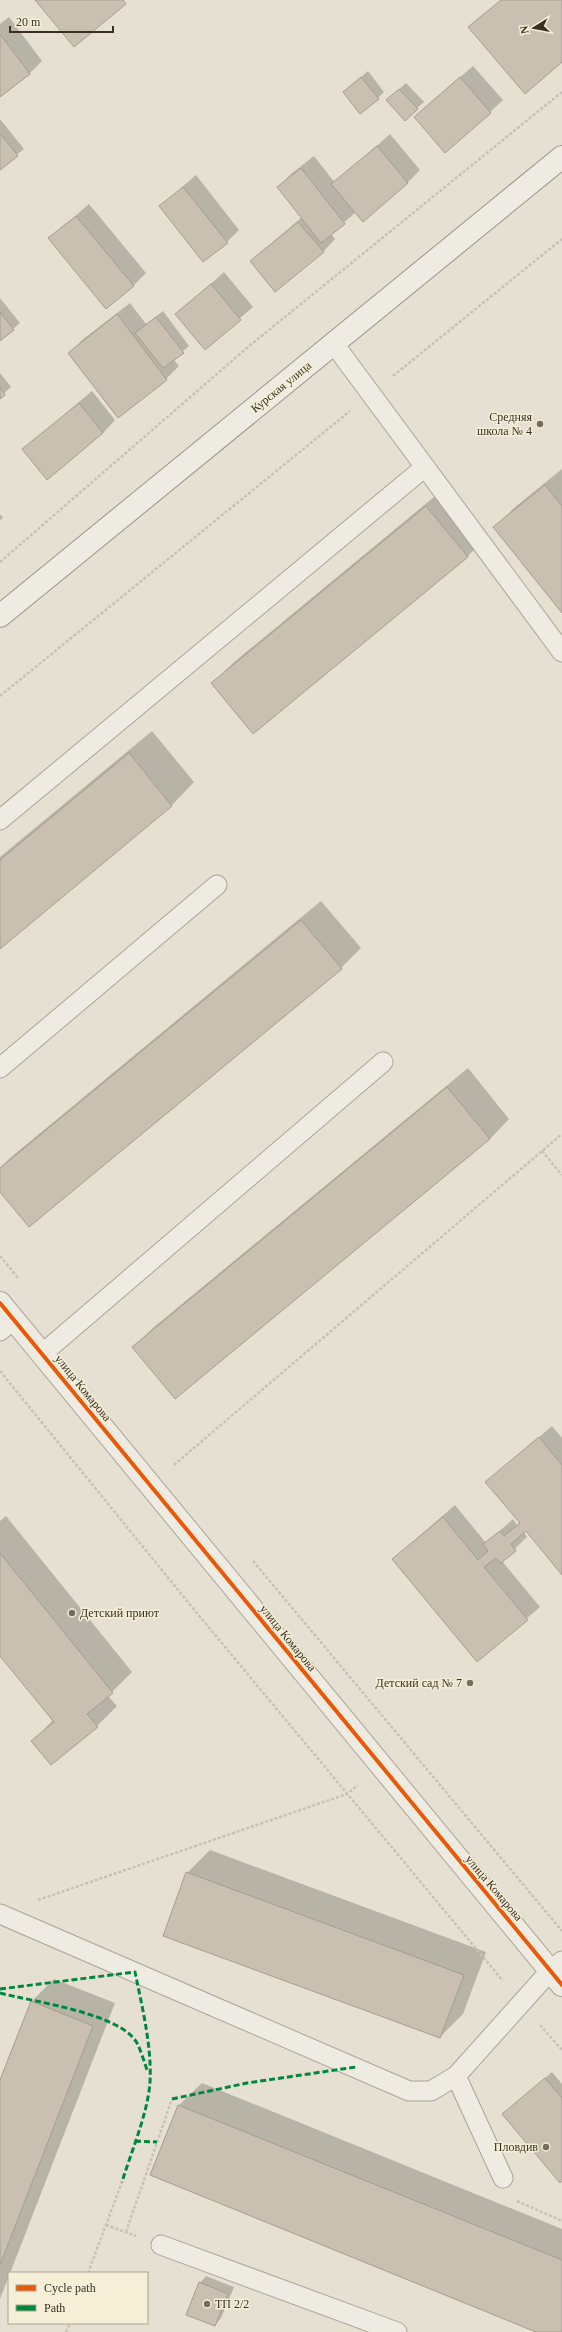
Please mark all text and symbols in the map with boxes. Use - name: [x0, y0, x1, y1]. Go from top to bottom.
- scale bar: [10, 8, 113, 34]
- north arrow: [514, 8, 554, 48]
- text: 20 m: [16, 15, 41, 29]
- text: N: [518, 25, 531, 35]
- street label: Курская улица: [248, 358, 315, 416]
- place label: Средняя школа № 4: [477, 410, 532, 438]
- marker: Средняя школа № 4: [535, 419, 545, 429]
- street label: улица Комарова: [52, 1352, 115, 1425]
- street label: улица Комарова: [257, 1602, 320, 1675]
- place label: Детский приют: [80, 1606, 160, 1620]
- marker: Детский приют: [67, 1608, 77, 1618]
- place label: Детский сад № 7: [376, 1676, 462, 1690]
- marker: Детский сад № 7: [465, 1678, 475, 1688]
- street label: улица Комарова: [462, 1852, 526, 1924]
- place label: Пловдив: [494, 2140, 538, 2154]
- marker: Пловдив: [541, 2142, 551, 2152]
- legend: [8, 2272, 148, 2324]
- text: Cycle path: [44, 2281, 96, 2295]
- place label: ТП 2/2: [215, 2297, 249, 2311]
- marker: ТП 2/2: [202, 2299, 212, 2309]
- text: Path: [44, 2301, 65, 2315]

